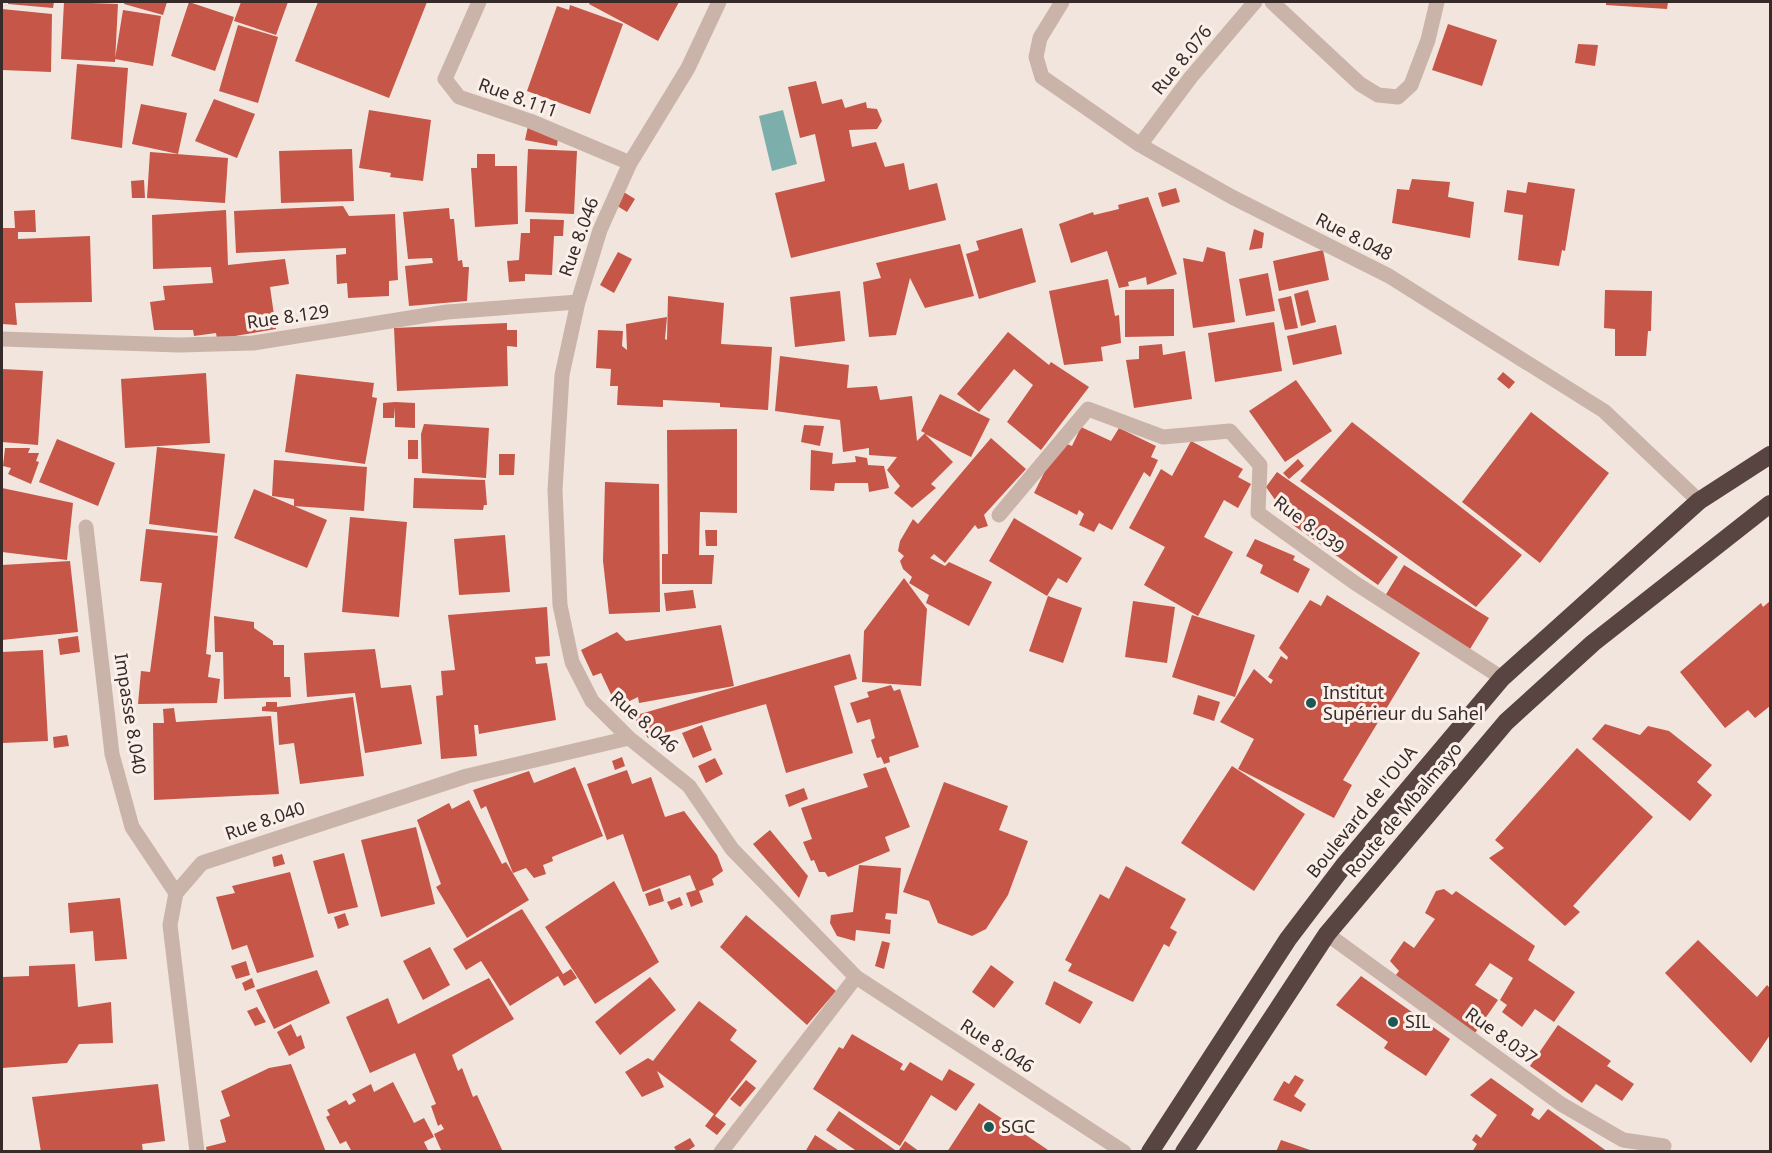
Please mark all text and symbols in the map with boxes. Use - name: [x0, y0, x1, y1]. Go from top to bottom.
- street label: Rue 8.076: [1146, 20, 1217, 99]
- street label: Rue 8.111: [475, 72, 562, 123]
- street label: Rue 8.046: [553, 193, 604, 280]
- street label: Rue 8.048: [1312, 207, 1397, 266]
- street label: Rue 8.129: [245, 298, 331, 334]
- street label: Rue 8.039: [1269, 490, 1350, 559]
- street label: Impasse 8.040: [110, 652, 152, 776]
- place label: Institut Supérieur du Sahel: [1323, 680, 1483, 725]
- street label: Rue 8.046: [605, 685, 684, 758]
- marker: Institut Supérieur du Sahel: [1304, 696, 1318, 710]
- street label: Route de Mbalmayo: [1340, 737, 1467, 882]
- street label: Boulevard de l'OUA: [1300, 740, 1422, 882]
- street label: Rue 8.040: [221, 795, 308, 845]
- street label: Rue 8.037: [1461, 1001, 1542, 1069]
- place label: SIL: [1405, 1009, 1430, 1033]
- street label: Rue 8.046: [956, 1012, 1039, 1078]
- marker: SIL: [1386, 1015, 1400, 1029]
- place label: SGC: [1001, 1114, 1035, 1138]
- marker: SGC: [982, 1120, 996, 1134]

